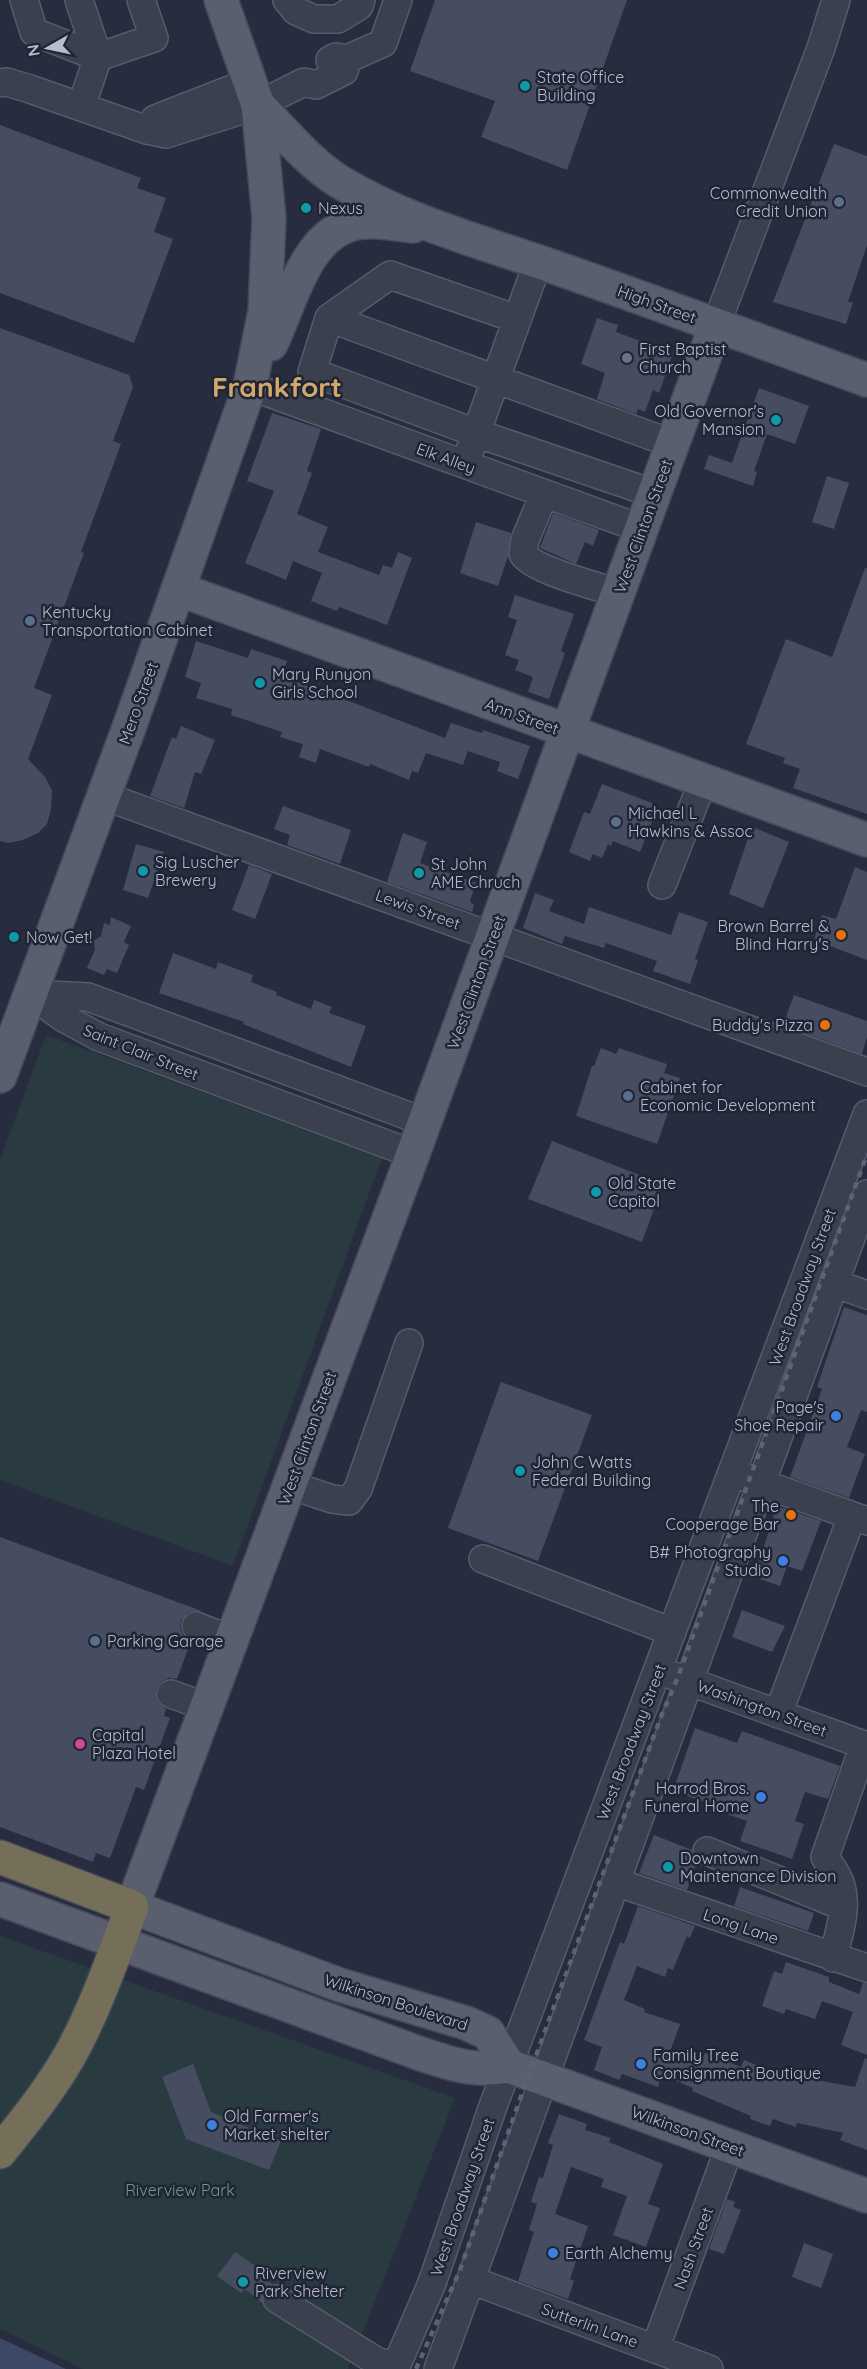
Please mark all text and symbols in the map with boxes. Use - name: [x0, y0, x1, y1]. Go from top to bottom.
- north arrow: [18, 18, 78, 78]
- text: N: [22, 43, 44, 58]
- place label: State Office Building: [537, 67, 624, 105]
- marker: State Office Building: [518, 79, 532, 93]
- place label: Commonwealth Credit Union: [710, 183, 827, 221]
- marker: Commonwealth Credit Union: [832, 195, 846, 209]
- place label: Nexus: [318, 198, 363, 218]
- marker: Nexus: [299, 201, 313, 215]
- street label: High Street: [615, 281, 699, 327]
- place label: First Baptist Church: [639, 339, 727, 377]
- marker: First Baptist Church: [620, 351, 634, 365]
- district label: Frankfort: [212, 369, 342, 404]
- place label: Old Governor's Mansion: [654, 401, 764, 439]
- marker: Old Governor's Mansion: [769, 413, 783, 427]
- street label: Elk Alley: [414, 438, 478, 478]
- street label: West Clinton Street: [610, 456, 676, 596]
- place label: Kentucky Transportation Cabinet: [42, 602, 213, 640]
- marker: Kentucky Transportation Cabinet: [23, 614, 37, 628]
- street label: Mero Street: [114, 659, 162, 747]
- place label: Mary Runyon Girls School: [272, 664, 371, 702]
- marker: Mary Runyon Girls School: [253, 676, 267, 690]
- street label: Ann Street: [482, 693, 562, 739]
- place label: Michael L Hawkins & Assoc: [628, 803, 753, 841]
- marker: Michael L Hawkins & Assoc: [609, 815, 623, 829]
- place label: Sig Luscher Brewery: [155, 852, 239, 890]
- place label: St John AME Chruch: [431, 854, 520, 892]
- marker: Sig Luscher Brewery: [136, 864, 150, 878]
- marker: St John AME Chruch: [412, 866, 426, 880]
- street label: Lewis Street: [373, 884, 463, 934]
- street label: West Clinton Street: [443, 912, 509, 1052]
- place label: Brown Barrel & Blind Harry's: [717, 916, 829, 954]
- place label: Now Get!: [26, 927, 92, 947]
- marker: Brown Barrel & Blind Harry's: [834, 928, 848, 942]
- marker: Now Get!: [7, 930, 21, 944]
- place label: Buddy's Pizza: [712, 1015, 813, 1035]
- marker: Buddy's Pizza: [818, 1018, 832, 1032]
- street label: Saint Clair Street: [80, 1020, 202, 1084]
- place label: Cabinet for Economic Development: [640, 1077, 816, 1115]
- marker: Cabinet for Economic Development: [621, 1089, 635, 1103]
- place label: Old State Capitol: [608, 1173, 676, 1211]
- marker: Old State Capitol: [589, 1185, 603, 1199]
- street label: West Broadway Street: [764, 1206, 840, 1368]
- street label: West Clinton Street: [274, 1368, 340, 1508]
- place label: Page's Shoe Repair: [734, 1397, 824, 1435]
- marker: Page's Shoe Repair: [829, 1409, 843, 1423]
- place label: John C Watts Federal Building: [532, 1452, 651, 1490]
- marker: John C Watts Federal Building: [513, 1464, 527, 1478]
- place label: The Cooperage Bar: [665, 1496, 779, 1534]
- marker: The Cooperage Bar: [784, 1508, 798, 1522]
- place label: B# Photography Studio: [649, 1542, 771, 1580]
- marker: B# Photography Studio: [776, 1554, 790, 1568]
- place label: Parking Garage: [107, 1631, 223, 1651]
- marker: Parking Garage: [88, 1634, 102, 1648]
- street label: West Broadway Street: [592, 1661, 670, 1823]
- street label: Washington Street: [694, 1675, 830, 1741]
- place label: Capital Plaza Hotel: [92, 1725, 176, 1763]
- marker: Capital Plaza Hotel: [73, 1737, 87, 1751]
- place label: Harrod Bros. Funeral Home: [644, 1778, 749, 1816]
- marker: Harrod Bros. Funeral Home: [754, 1790, 768, 1804]
- place label: Downtown Maintenance Division: [680, 1848, 837, 1886]
- marker: Downtown Maintenance Division: [661, 1860, 675, 1874]
- street label: Long Lane: [701, 1904, 781, 1948]
- street label: Wilkinson Boulevard: [322, 1969, 470, 2035]
- place label: Family Tree Consignment Boutique: [653, 2045, 821, 2083]
- marker: Family Tree Consignment Boutique: [634, 2057, 648, 2071]
- street label: Wilkinson Street: [629, 2101, 747, 2161]
- place label: Old Farmer's Market shelter: [224, 2106, 330, 2144]
- street label: West Broadway Street: [426, 2115, 498, 2279]
- marker: Old Farmer's Market shelter: [205, 2118, 219, 2132]
- park label: Riverview Park: [125, 2180, 235, 2200]
- street label: Nash Street: [669, 2204, 717, 2292]
- place label: Earth Alchemy: [565, 2243, 673, 2263]
- marker: Earth Alchemy: [546, 2246, 560, 2260]
- place label: Riverview Park Shelter: [255, 2263, 345, 2301]
- marker: Riverview Park Shelter: [236, 2275, 250, 2289]
- street label: Sutterlin Lane: [539, 2298, 641, 2352]

